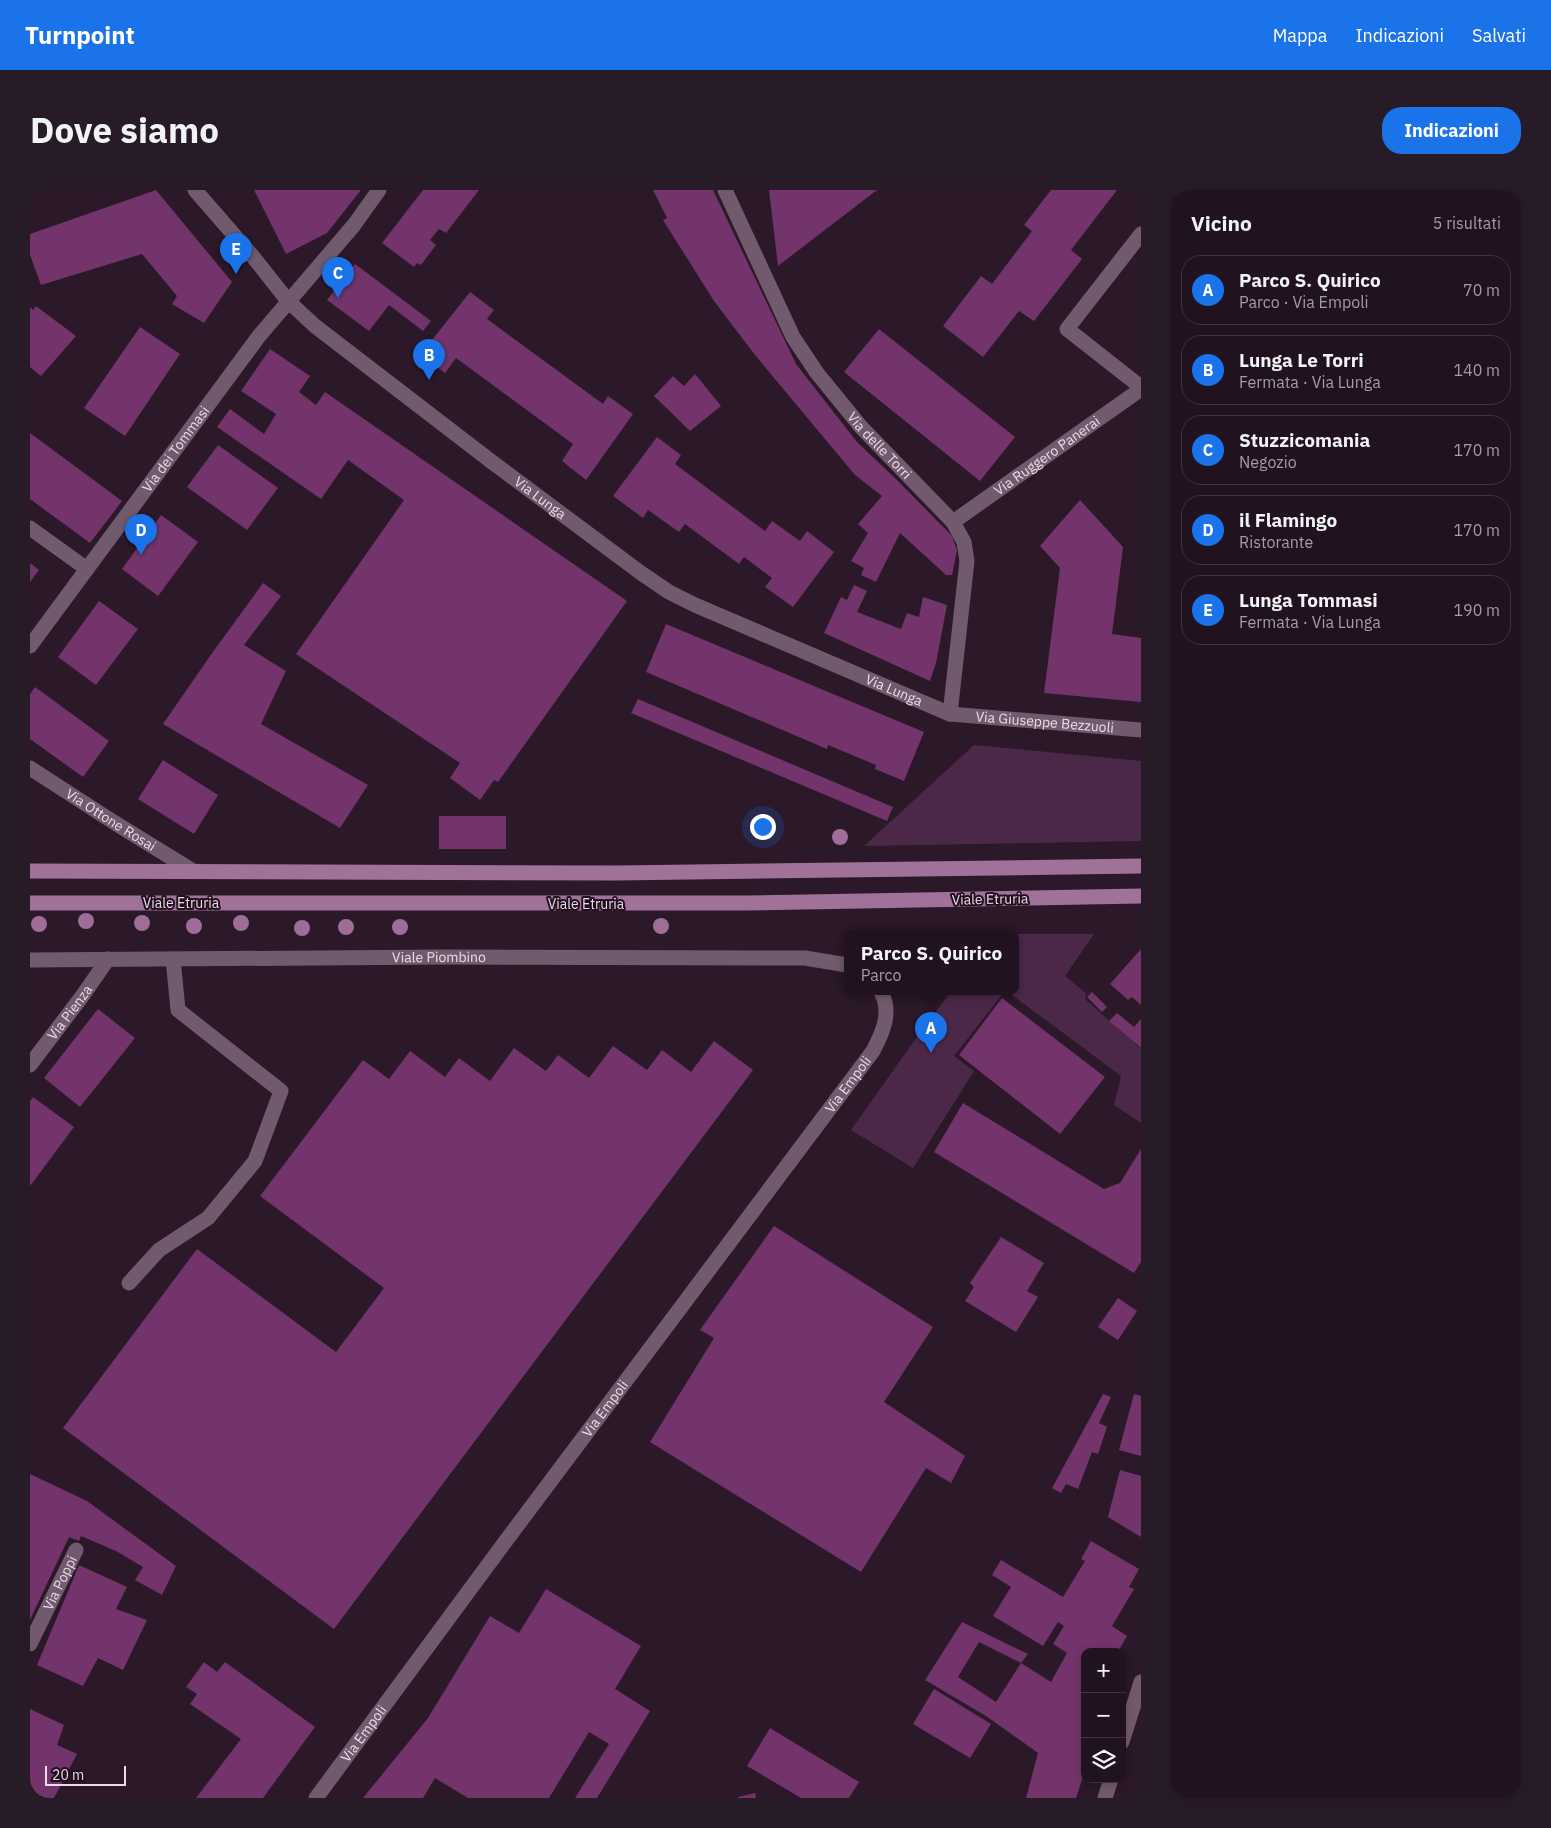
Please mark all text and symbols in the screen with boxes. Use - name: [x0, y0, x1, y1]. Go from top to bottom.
- text: Turnpoint: [25, 19, 135, 51]
- text: Mappa: [1273, 24, 1327, 47]
- text: Indicazioni: [1355, 24, 1444, 47]
- text: Salvati: [1472, 24, 1526, 47]
- text: Dove siamo: [30, 107, 219, 153]
- button: Indicazioni: [1382, 107, 1521, 154]
- text: Vicino: [1191, 209, 1252, 237]
- text: 5 risultati: [1433, 213, 1501, 233]
- pin: E: [220, 233, 252, 274]
- pin: C: [322, 257, 354, 298]
- text: Parco S. Quirico: [1239, 268, 1381, 292]
- text: A: [1203, 280, 1213, 300]
- text: 70 m: [1463, 280, 1500, 300]
- text: Parco · Via Empoli: [1239, 292, 1369, 312]
- pin: B: [413, 339, 445, 380]
- text: Lunga Le Torri: [1239, 348, 1364, 372]
- text: B: [1203, 360, 1213, 380]
- text: 140 m: [1453, 360, 1500, 380]
- text: Fermata · Via Lunga: [1239, 372, 1381, 392]
- street label: Via dei Tommasi: [138, 402, 213, 496]
- street label: Via delle Torri: [843, 408, 916, 483]
- street label: Via Ruggero Panerai: [990, 412, 1103, 499]
- text: Stuzzicomania: [1239, 428, 1370, 452]
- text: C: [1203, 440, 1213, 460]
- text: 170 m: [1453, 440, 1500, 460]
- text: Negozio: [1239, 452, 1297, 472]
- street label: Via Lunga: [511, 473, 570, 524]
- text: il Flamingo: [1239, 508, 1337, 532]
- pin: D: [125, 514, 157, 555]
- text: D: [1202, 520, 1214, 540]
- text: 170 m: [1453, 520, 1500, 540]
- text: Ristorante: [1239, 532, 1313, 552]
- text: Lunga Tommasi: [1239, 588, 1378, 612]
- text: E: [1203, 600, 1213, 620]
- text: 190 m: [1453, 600, 1500, 620]
- text: Fermata · Via Lunga: [1239, 612, 1381, 632]
- street label: Via Lunga: [863, 670, 926, 710]
- street label: Via Giuseppe Bezzuoli: [975, 707, 1115, 737]
- street label: Via Ottone Rosai: [62, 784, 159, 855]
- your location: [750, 814, 776, 840]
- street label: Viale Etruria: [952, 889, 1029, 909]
- street label: Viale Etruria: [143, 894, 220, 912]
- street label: Viale Etruria: [548, 895, 625, 913]
- popup: [844, 930, 1019, 995]
- text: Parco S. Quirico: [861, 941, 1002, 965]
- street label: Viale Piombino: [392, 948, 486, 966]
- text: Parco: [861, 965, 901, 985]
- street label: Via Pienza: [43, 981, 97, 1044]
- pin: A: [915, 1012, 947, 1053]
- street label: Via Empoli: [821, 1052, 875, 1116]
- street label: Via Empoli: [578, 1377, 632, 1441]
- street label: Via Poppi: [39, 1553, 81, 1613]
- map controls: [1081, 1648, 1126, 1783]
- button: +: [1081, 1648, 1126, 1693]
- button: −: [1081, 1693, 1126, 1738]
- street label: Via Empoli: [337, 1702, 391, 1766]
- button: layers: [1081, 1738, 1126, 1783]
- scale bar: [45, 1763, 126, 1786]
- text: 20 m: [52, 1766, 84, 1784]

